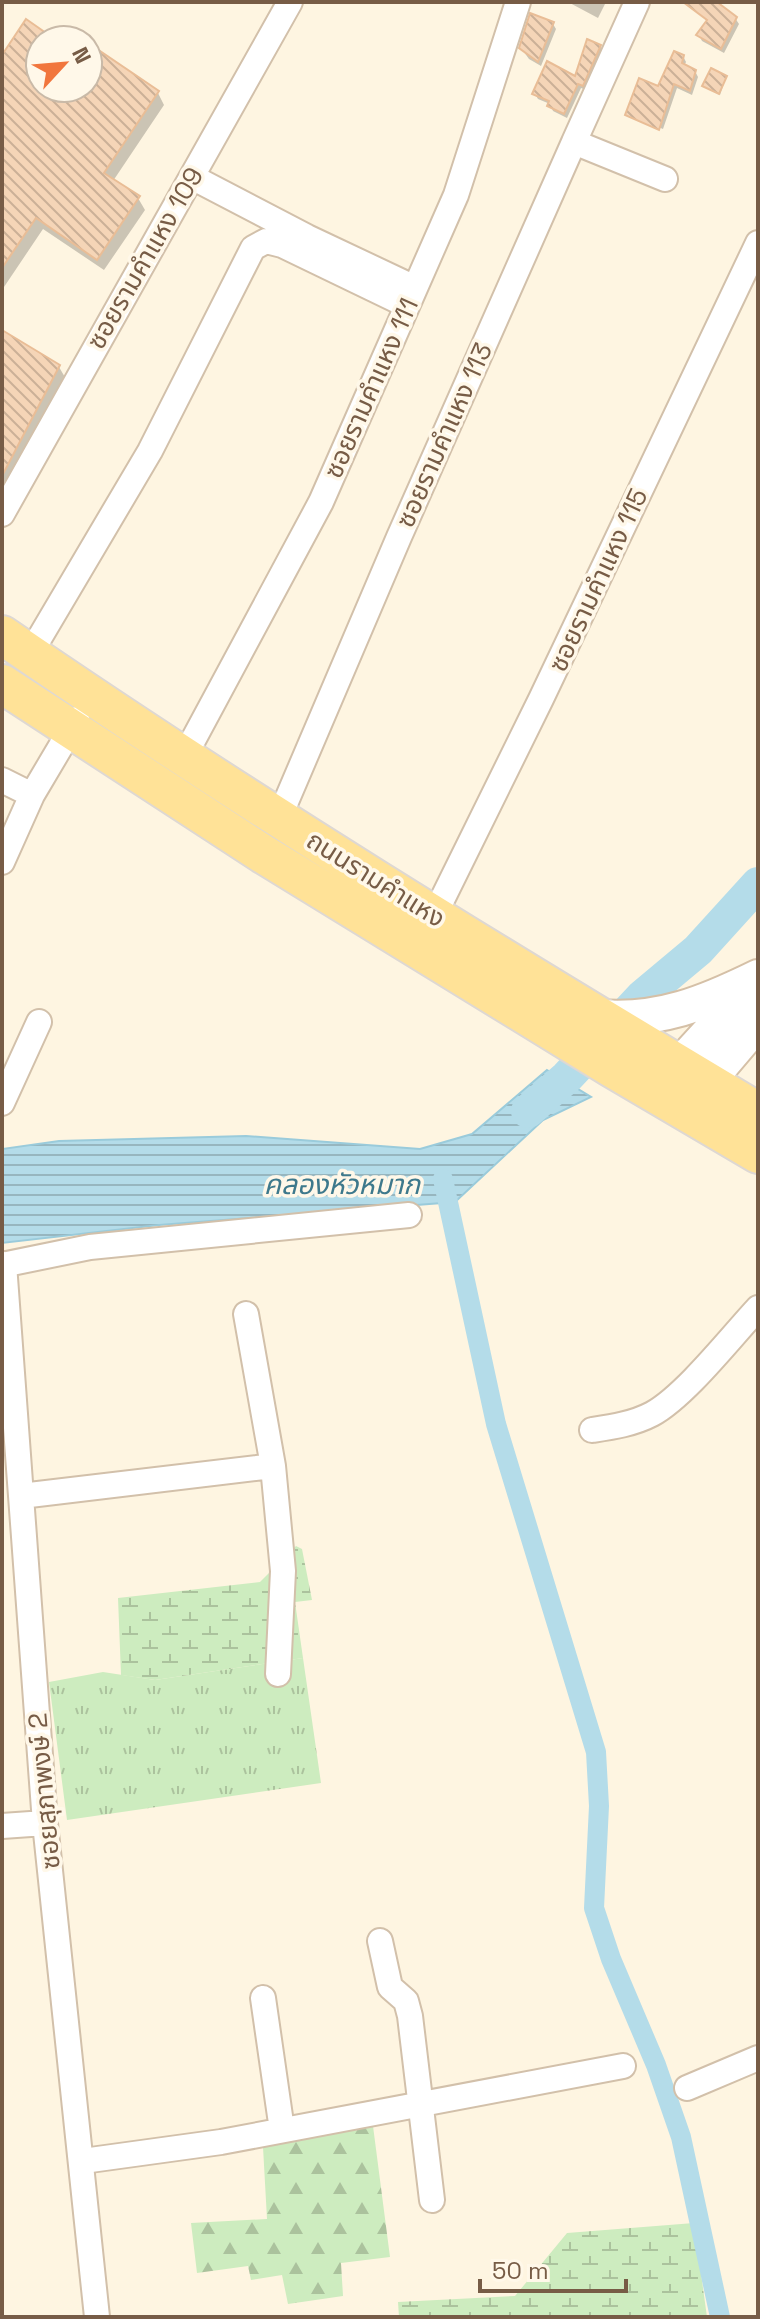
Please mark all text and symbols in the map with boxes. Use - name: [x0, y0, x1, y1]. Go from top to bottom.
- north arrow: [24, 24, 104, 104]
- text: N: [66, 42, 98, 68]
- street label: ซอยรามคำแหง 109: [79, 161, 211, 355]
- street label: ซอยรามคำแหง 111: [316, 293, 426, 483]
- street label: ซอยรามคำแหง 113: [388, 337, 500, 533]
- street label: ซอยรามคำแหง 115: [541, 483, 655, 677]
- street label: ถนนรามคำแหง: [300, 823, 452, 935]
- water label: คลองหัวหมาก: [264, 1166, 421, 1202]
- street label: ซอยสุภาพงษ์ 2: [20, 1711, 68, 1871]
- scale bar: [480, 2243, 626, 2293]
- text: 50 m: [492, 2255, 549, 2286]

